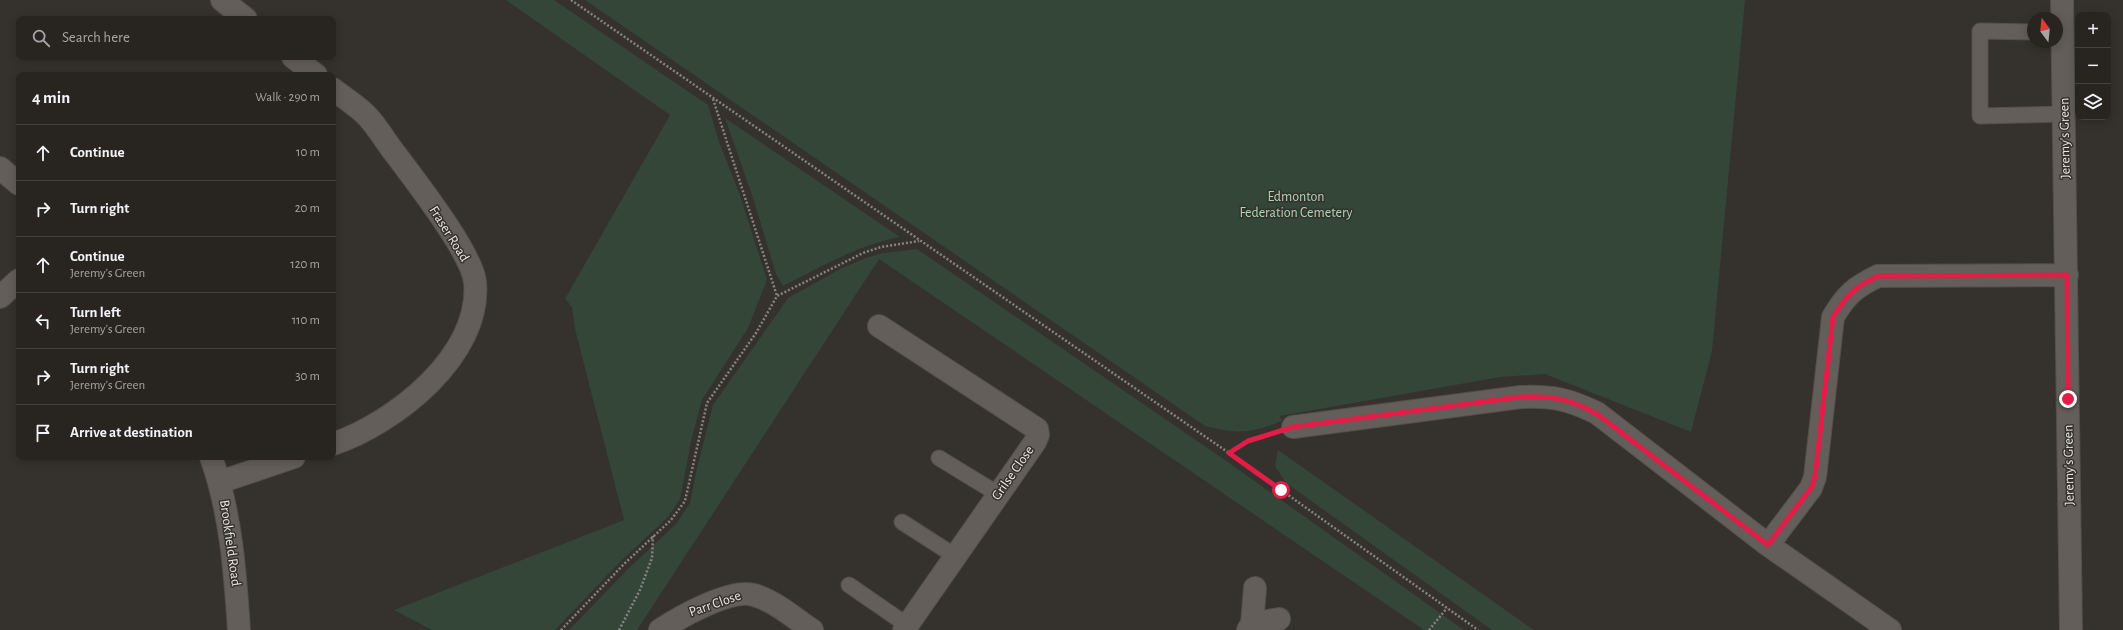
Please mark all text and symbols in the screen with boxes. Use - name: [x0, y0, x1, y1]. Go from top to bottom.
- north arrow: [2027, 12, 2063, 48]
- map controls: [2075, 12, 2111, 120]
- button: +: [2075, 12, 2111, 48]
- search box: [16, 16, 336, 60]
- icon: search: [30, 27, 52, 49]
- text: Search here: [62, 30, 130, 45]
- button: −: [2075, 48, 2111, 84]
- button: layers: [2075, 84, 2111, 120]
- text: 4 min: [32, 89, 70, 106]
- text: Walk · 290 m: [255, 91, 320, 104]
- street label: Jeremy's Green: [2057, 97, 2073, 179]
- icon: ahead: [32, 142, 54, 164]
- text: Continue: [70, 145, 125, 160]
- text: 10 m: [296, 146, 320, 159]
- park label: Edmonton Federation Cemetery: [1239, 190, 1353, 220]
- icon: right: [32, 198, 54, 220]
- text: Turn right: [70, 201, 129, 216]
- text: 20 m: [295, 202, 320, 215]
- street label: Fraser Road: [426, 204, 472, 264]
- text: Continue: [70, 249, 125, 264]
- icon: ahead: [32, 254, 54, 276]
- text: 120 m: [290, 258, 320, 271]
- text: Jeremy's Green: [70, 267, 145, 280]
- text: Turn left: [70, 305, 121, 320]
- icon: left: [32, 310, 54, 332]
- text: 110 m: [292, 314, 320, 327]
- text: Jeremy's Green: [70, 323, 145, 336]
- text: Turn right: [70, 361, 129, 376]
- icon: right: [32, 366, 54, 388]
- text: 30 m: [295, 370, 320, 383]
- text: Jeremy's Green: [70, 379, 145, 392]
- route end: [2059, 390, 2077, 408]
- icon: arrive: [32, 422, 54, 444]
- street label: Jeremy's Green: [2061, 424, 2077, 506]
- text: Arrive at destination: [70, 425, 193, 440]
- street label: Grilse Close: [989, 443, 1037, 503]
- route start: [1272, 481, 1290, 499]
- street label: Brookfield Road: [217, 499, 243, 587]
- street label: Parr Close: [687, 589, 743, 619]

